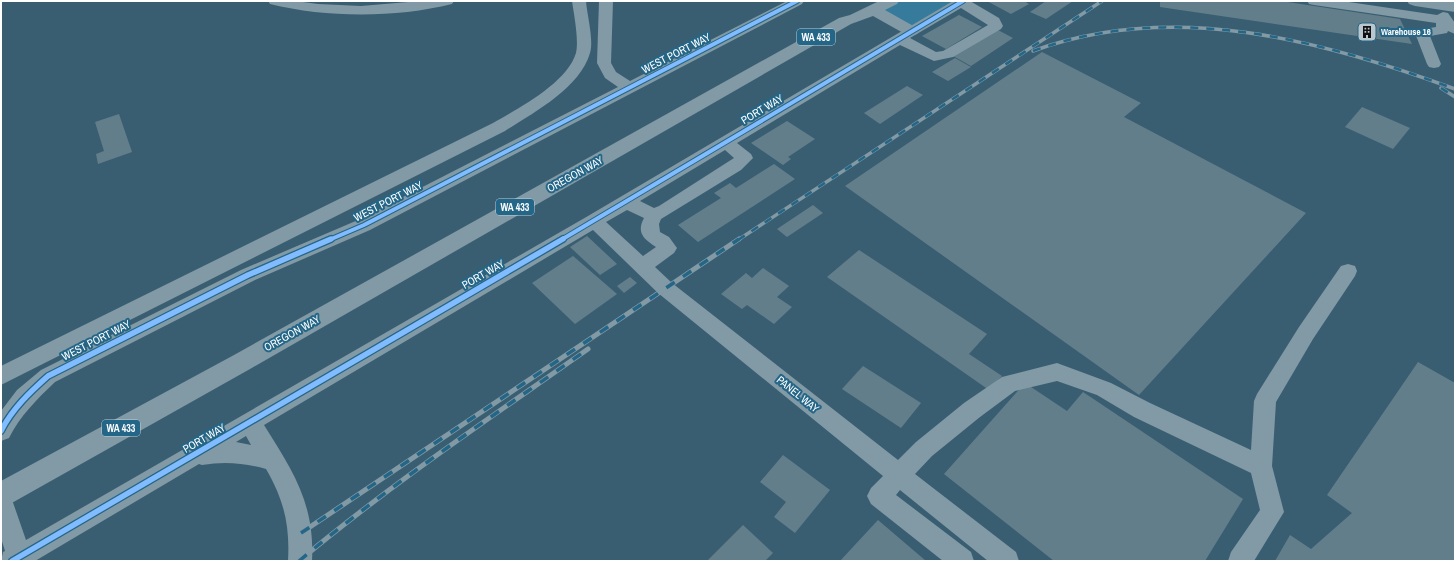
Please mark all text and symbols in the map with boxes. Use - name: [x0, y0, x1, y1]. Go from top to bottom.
- building icon: Warehouse 16: [1356, 21, 1378, 43]
- place label: Warehouse 16: [1381, 26, 1431, 38]
- road number: WA 433: [797, 29, 835, 45]
- street label: WEST PORT WAY: [639, 30, 713, 76]
- street label: PORT WAY: [738, 91, 786, 127]
- street label: OREGON WAY: [544, 153, 606, 195]
- street label: WEST PORT WAY: [351, 178, 425, 224]
- road number: WA 433: [496, 199, 534, 215]
- street label: PORT WAY: [459, 256, 507, 292]
- street label: OREGON WAY: [261, 312, 323, 354]
- street label: WEST PORT WAY: [59, 317, 133, 363]
- street label: PANEL WAY: [774, 373, 822, 415]
- road number: WA 433: [102, 420, 140, 436]
- street label: PORT WAY: [180, 420, 228, 456]

